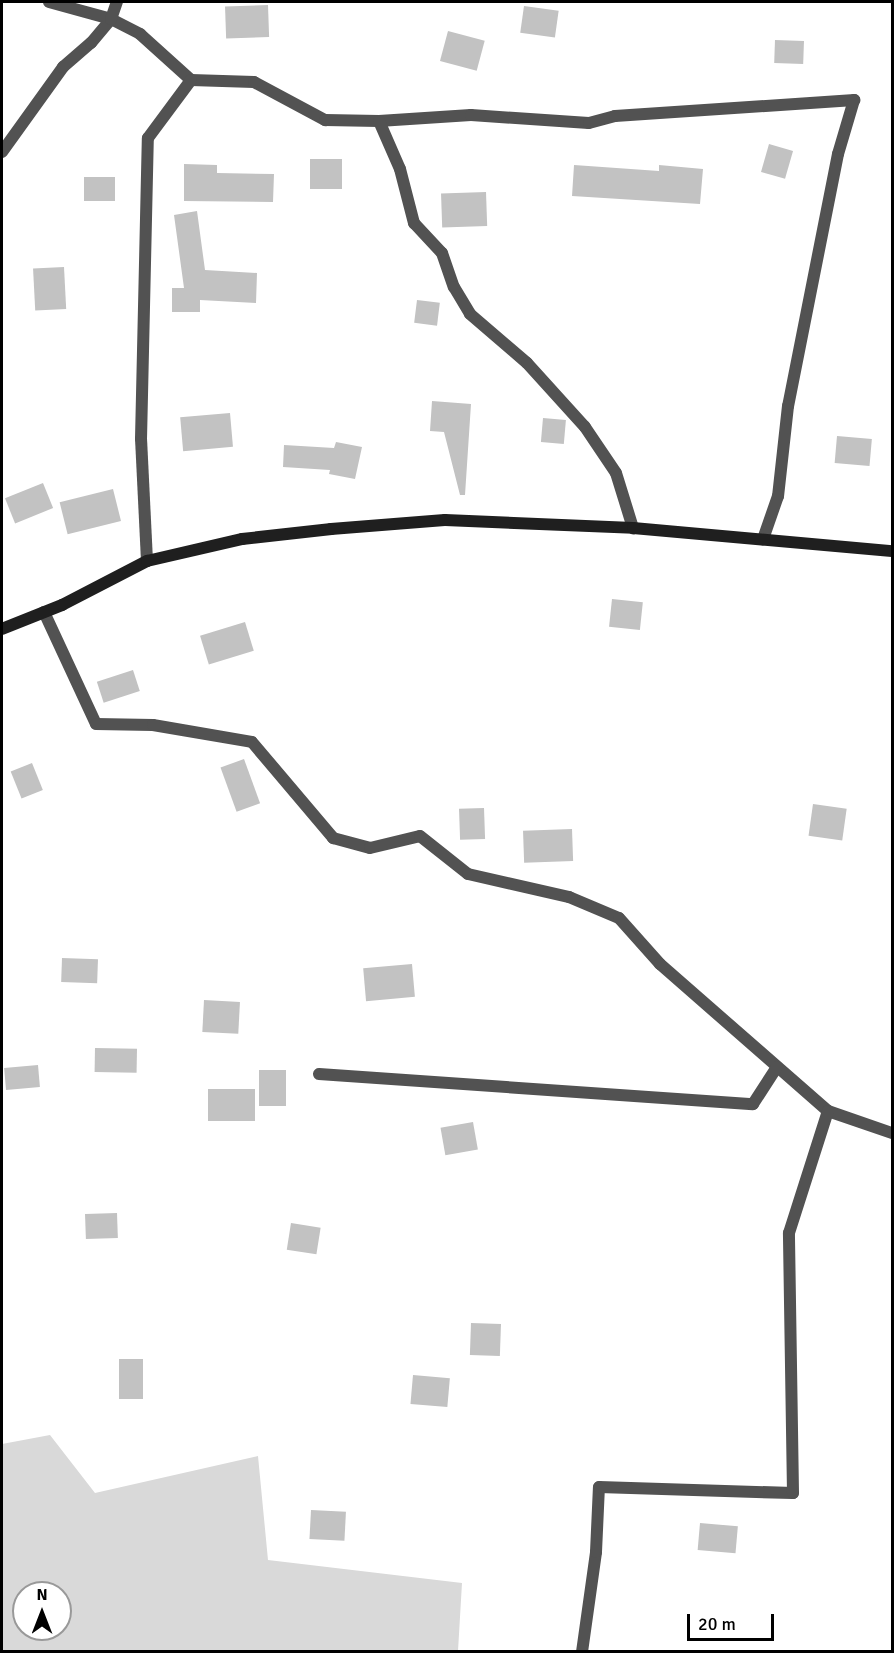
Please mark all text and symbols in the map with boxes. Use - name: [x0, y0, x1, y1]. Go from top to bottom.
- north arrow: [12, 1581, 72, 1641]
- text: N: [36, 1585, 48, 1605]
- scale bar: [690, 1602, 777, 1640]
- text: 20 m: [698, 1613, 736, 1635]

